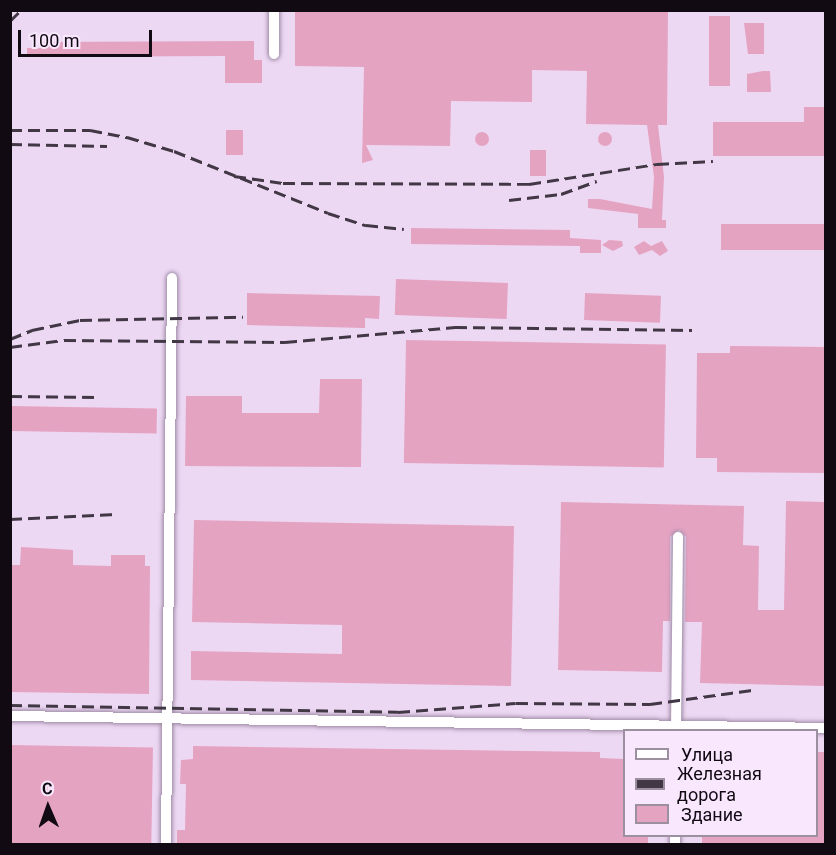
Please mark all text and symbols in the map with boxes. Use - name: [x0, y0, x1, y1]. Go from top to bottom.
- scale bar: [21, 18, 154, 56]
- text: 100 m: [29, 30, 80, 51]
- legend: [623, 729, 818, 837]
- text: Улица: [681, 744, 733, 765]
- text: Железная дорога: [677, 763, 762, 805]
- north arrow: [18, 777, 78, 837]
- text: С: [42, 779, 53, 798]
- text: Здание: [681, 804, 743, 825]

